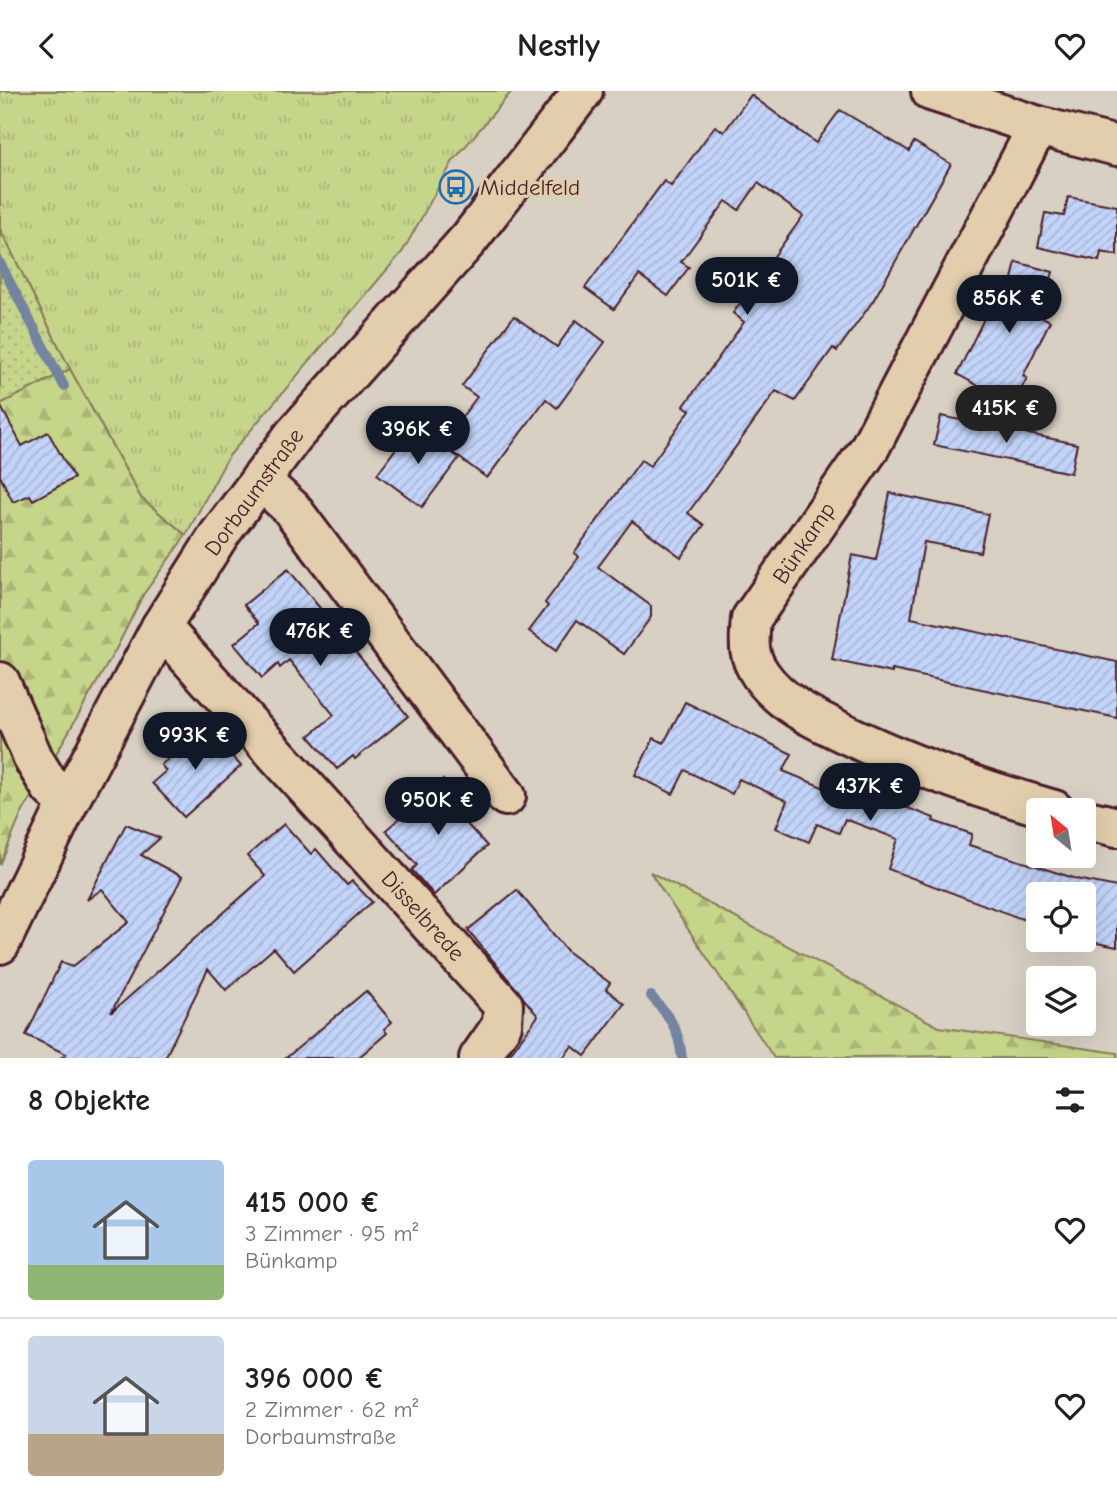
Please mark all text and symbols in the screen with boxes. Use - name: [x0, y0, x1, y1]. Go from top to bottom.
- icon: back: [28, 27, 66, 65]
- text: Nestly: [517, 27, 600, 64]
- icon: heart: [1051, 27, 1089, 65]
- bus stop icon: Middelfeld: [437, 168, 475, 206]
- place label: Middelfeld: [480, 174, 580, 201]
- pin: 501K €: [690, 257, 804, 317]
- text: 501K €: [711, 266, 783, 293]
- pin: 856K €: [952, 275, 1066, 335]
- text: 856K €: [972, 284, 1046, 311]
- pin: 415K €: [949, 385, 1063, 445]
- text: 415K €: [971, 394, 1041, 421]
- pin: 396K €: [361, 407, 475, 466]
- text: 396K €: [382, 415, 454, 442]
- street label: Dorbaumstraße: [199, 423, 309, 561]
- street label: Bünkamp: [767, 497, 841, 589]
- pin: 476K €: [263, 609, 377, 668]
- text: 476K €: [285, 617, 355, 644]
- pin: 993K €: [138, 713, 252, 772]
- text: 993K €: [159, 721, 231, 748]
- pin: 437K €: [813, 763, 927, 823]
- text: 437K €: [835, 772, 905, 799]
- pin: 950K €: [381, 777, 495, 837]
- text: 950K €: [401, 786, 475, 813]
- north arrow: [1026, 798, 1096, 868]
- map controls: [1026, 798, 1096, 1036]
- street label: Disselbrede: [376, 866, 470, 966]
- button: locate: [1026, 882, 1096, 952]
- button: layers: [1026, 966, 1096, 1036]
- icon: filters: [1051, 1081, 1089, 1119]
- text: 8 Objekte: [28, 1083, 150, 1118]
- text: 415 000 €: [245, 1185, 380, 1220]
- icon: home: [84, 1188, 168, 1272]
- icon: heart: [1051, 1211, 1089, 1249]
- text: 3 Zimmer · 95 m²: [245, 1220, 418, 1247]
- text: Bünkamp: [245, 1247, 337, 1274]
- text: 396 000 €: [245, 1361, 385, 1396]
- icon: home: [84, 1364, 168, 1448]
- icon: heart: [1051, 1387, 1089, 1425]
- text: 2 Zimmer · 62 m²: [245, 1396, 418, 1423]
- text: Dorbaumstraße: [245, 1423, 396, 1450]

